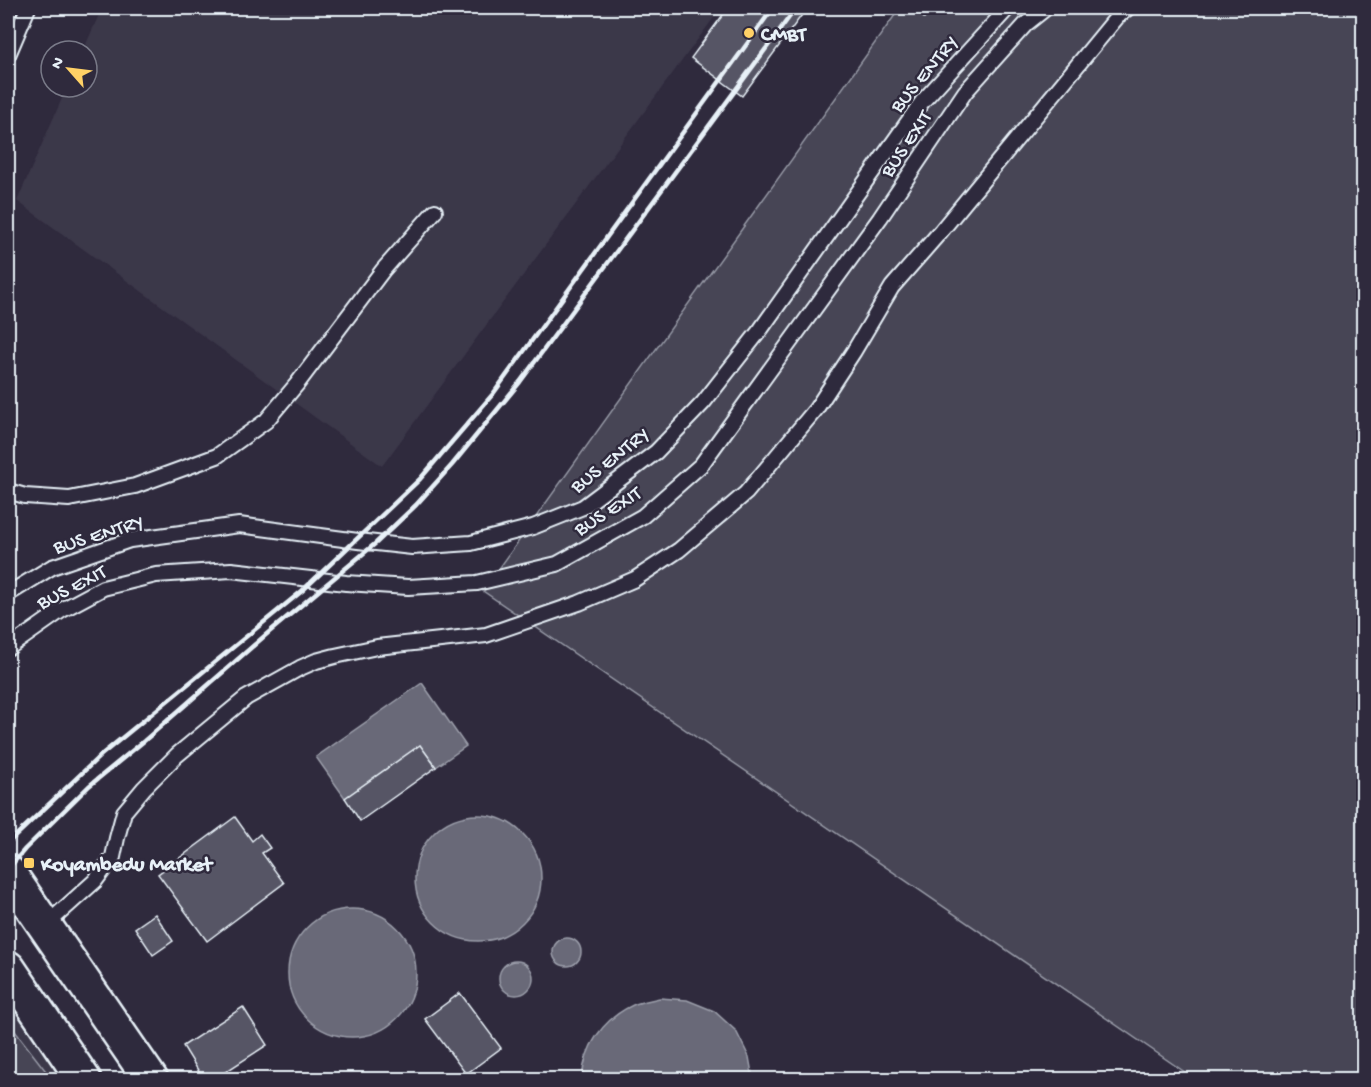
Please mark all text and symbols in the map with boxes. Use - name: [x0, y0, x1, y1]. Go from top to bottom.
- place label: CMBT: [760, 24, 808, 49]
- marker: CMBT: [742, 26, 756, 40]
- street label: BUS ENTRY: [886, 32, 965, 120]
- north arrow: [39, 39, 99, 99]
- text: N: [48, 54, 70, 73]
- street label: BUS EXIT: [876, 106, 940, 184]
- street label: BUS ENTRY: [566, 423, 656, 501]
- street label: BUS EXIT: [570, 482, 648, 544]
- street label: BUS ENTRY: [50, 511, 147, 562]
- street label: BUS EXIT: [33, 561, 112, 618]
- place label: Koyambedu Market: [40, 854, 214, 879]
- marker: Koyambedu Market: [22, 856, 36, 870]

